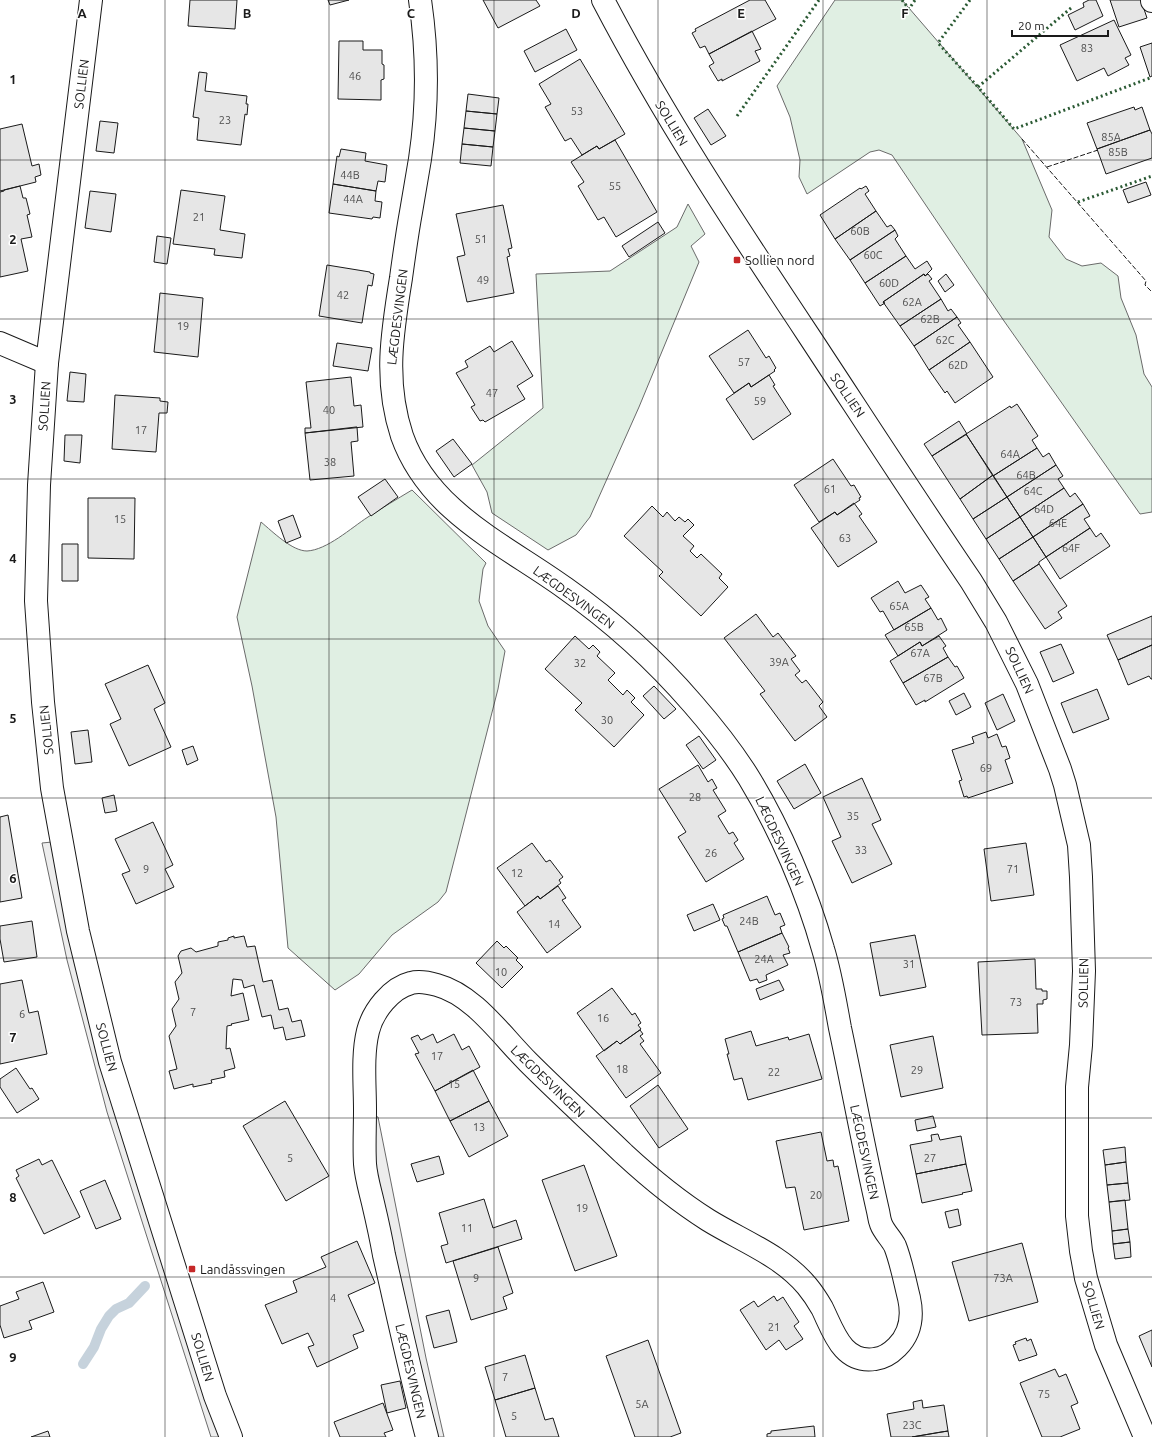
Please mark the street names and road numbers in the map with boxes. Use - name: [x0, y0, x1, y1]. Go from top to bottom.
- street label: SOLLIEN: [71, 58, 91, 110]
- street label: SOLLIEN: [653, 98, 691, 148]
- street label: LÆGDESVINGEN: [384, 268, 410, 366]
- street label: SOLLIEN: [828, 370, 868, 420]
- street label: SOLLIEN: [35, 381, 53, 431]
- street label: LÆGDESVINGEN: [531, 563, 617, 631]
- street label: SOLLIEN: [1003, 644, 1037, 696]
- street label: SOLLIEN: [36, 704, 56, 756]
- street label: LÆGDESVINGEN: [753, 794, 807, 888]
- street label: SOLLIEN: [1076, 958, 1090, 1008]
- street label: SOLLIEN: [94, 1021, 120, 1073]
- street label: LÆGDESVINGEN: [508, 1042, 588, 1120]
- street label: LÆGDESVINGEN: [848, 1103, 882, 1201]
- street label: SOLLIEN: [1080, 1279, 1108, 1331]
- street label: LÆGDESVINGEN: [393, 1322, 429, 1420]
- street label: SOLLIEN: [189, 1331, 217, 1383]

